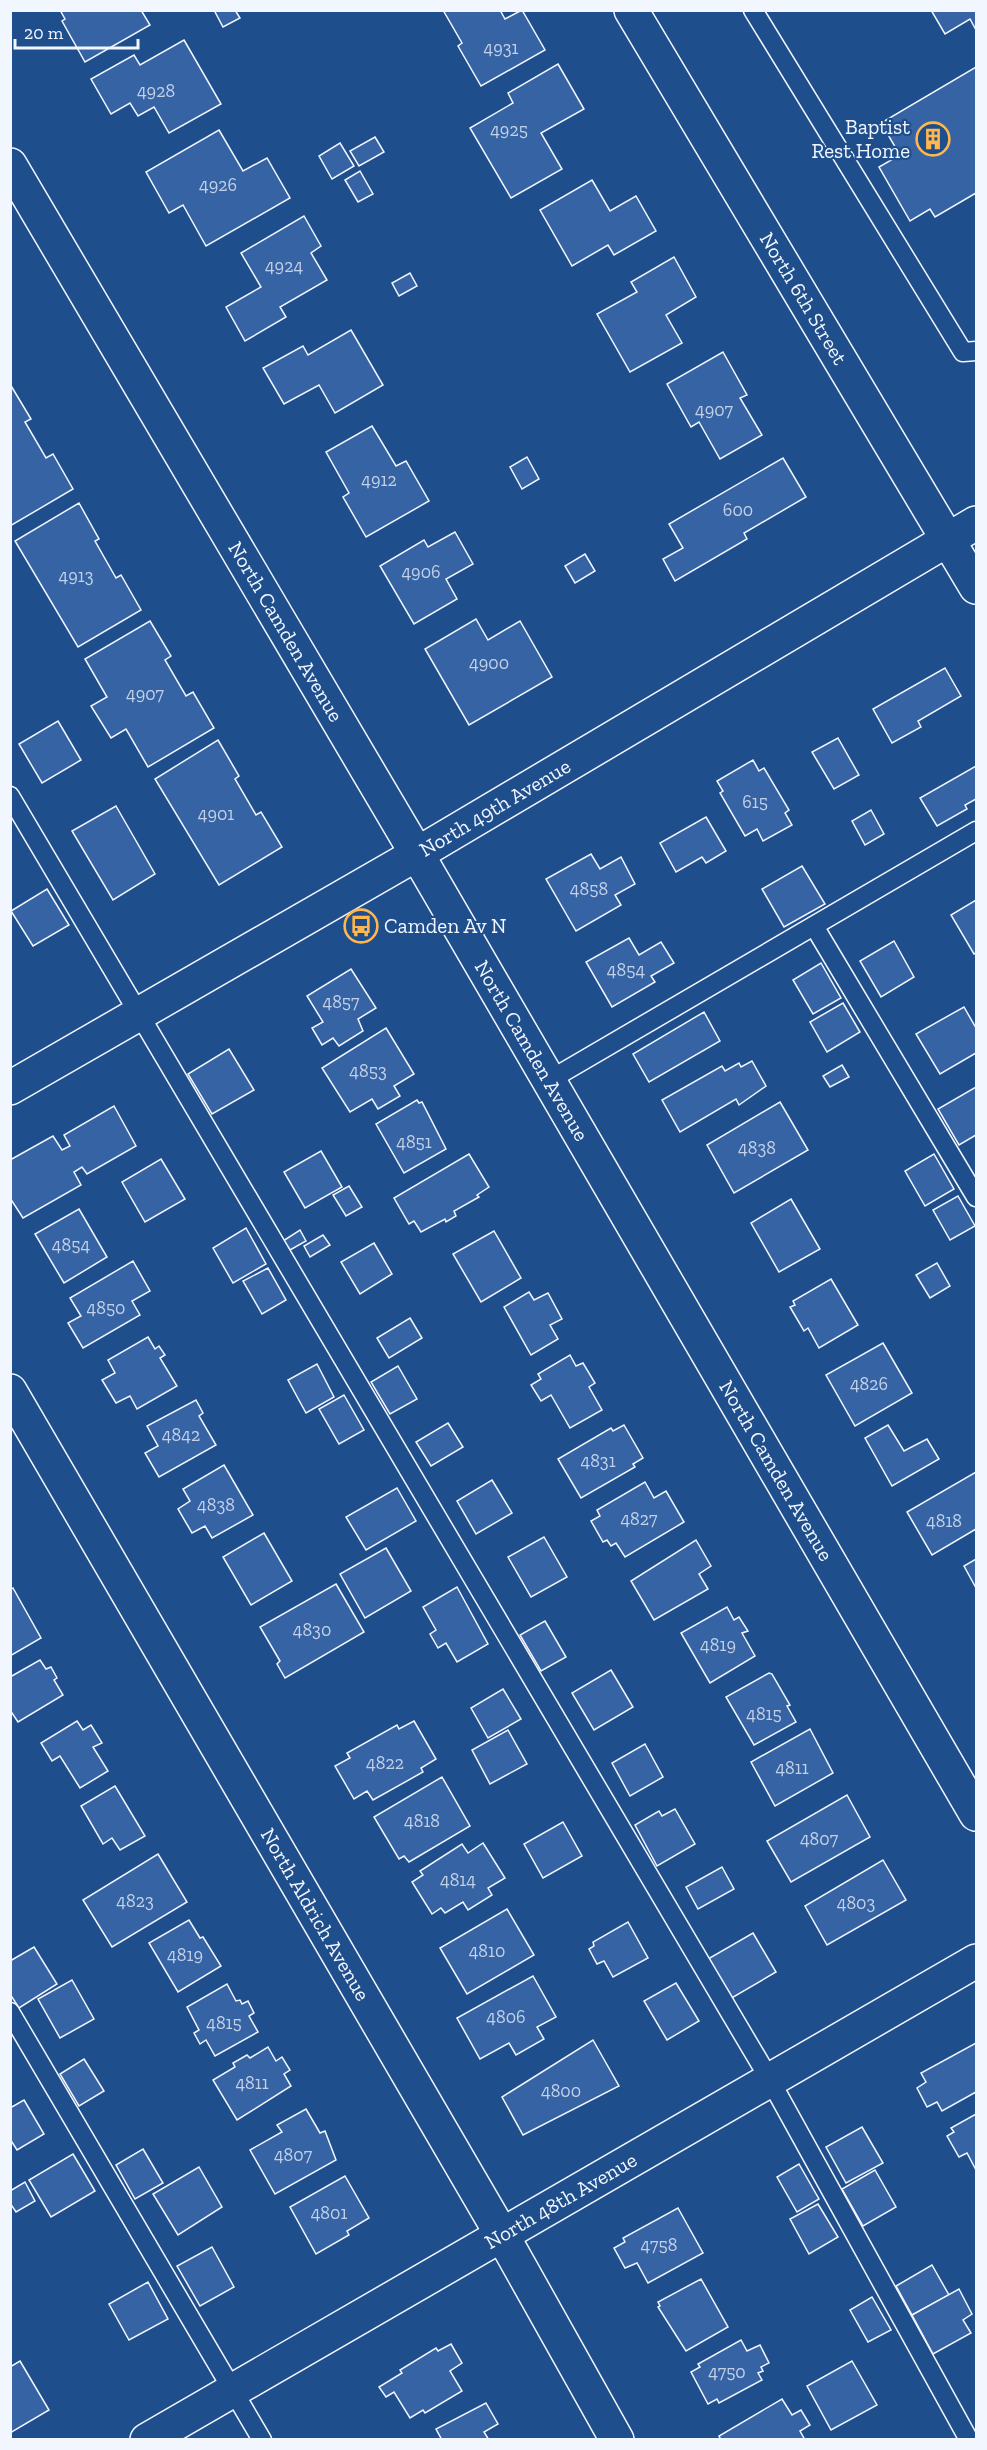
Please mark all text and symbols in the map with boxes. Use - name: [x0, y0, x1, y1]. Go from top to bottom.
- scale bar: [15, 12, 138, 50]
- text: 20 m: [24, 22, 64, 44]
- house number: 4931: [484, 37, 519, 59]
- house number: 4928: [137, 80, 175, 102]
- place label: Baptist Rest Home: [812, 114, 910, 163]
- house number: 4925: [490, 119, 528, 141]
- building icon: Baptist Rest Home: [915, 121, 951, 157]
- house number: 4926: [199, 174, 237, 196]
- street label: North 6th Street: [755, 228, 853, 369]
- house number: 4924: [265, 255, 303, 277]
- house number: 4907: [695, 399, 734, 421]
- house number: 4912: [361, 469, 397, 491]
- house number: 600: [723, 499, 753, 521]
- street label: North Camden Avenue: [223, 537, 349, 726]
- house number: 4906: [401, 561, 441, 583]
- house number: 4913: [59, 565, 94, 587]
- house number: 4900: [469, 652, 509, 674]
- house number: 4907: [126, 683, 165, 705]
- street label: North 49th Avenue: [415, 753, 575, 862]
- house number: 615: [742, 791, 768, 813]
- house number: 4901: [198, 803, 234, 825]
- house number: 4858: [570, 878, 608, 900]
- bus stop icon: Camden Av N: [343, 908, 379, 944]
- place label: Camden Av N: [384, 913, 507, 938]
- street label: North Camden Avenue: [470, 956, 594, 1145]
- house number: 4854: [607, 959, 645, 981]
- house number: 4857: [322, 991, 360, 1013]
- house number: 4853: [349, 1060, 387, 1082]
- house number: 4851: [396, 1131, 432, 1153]
- house number: 4838: [738, 1137, 776, 1159]
- house number: 4854: [52, 1234, 90, 1256]
- house number: 4850: [87, 1297, 125, 1319]
- house number: 4826: [850, 1373, 888, 1395]
- street label: North Camden Avenue: [714, 1376, 839, 1565]
- house number: 4842: [162, 1424, 200, 1446]
- house number: 4831: [580, 1450, 616, 1472]
- house number: 4838: [197, 1494, 235, 1516]
- house number: 4827: [620, 1508, 658, 1530]
- house number: 4818: [926, 1510, 962, 1532]
- house number: 4830: [293, 1619, 331, 1641]
- house number: 4819: [700, 1634, 736, 1656]
- house number: 4815: [746, 1703, 782, 1725]
- house number: 4822: [366, 1752, 404, 1774]
- house number: 4811: [775, 1757, 809, 1779]
- house number: 4818: [404, 1810, 440, 1832]
- street label: North Aldrich Avenue: [256, 1824, 376, 2005]
- house number: 4807: [800, 1828, 839, 1850]
- house number: 4814: [440, 1869, 476, 1891]
- house number: 4823: [116, 1890, 154, 1912]
- house number: 4803: [837, 1892, 875, 1914]
- house number: 4810: [469, 1940, 505, 1962]
- house number: 4819: [167, 1944, 203, 1966]
- house number: 4806: [486, 2006, 526, 2028]
- house number: 4815: [206, 2012, 242, 2034]
- house number: 4811: [235, 2072, 269, 2094]
- house number: 4800: [541, 2080, 581, 2102]
- house number: 4807: [274, 2144, 313, 2166]
- street label: North 48th Avenue: [480, 2147, 641, 2254]
- house number: 4801: [311, 2202, 347, 2224]
- house number: 4758: [641, 2234, 677, 2256]
- house number: 4750: [708, 2361, 746, 2383]

